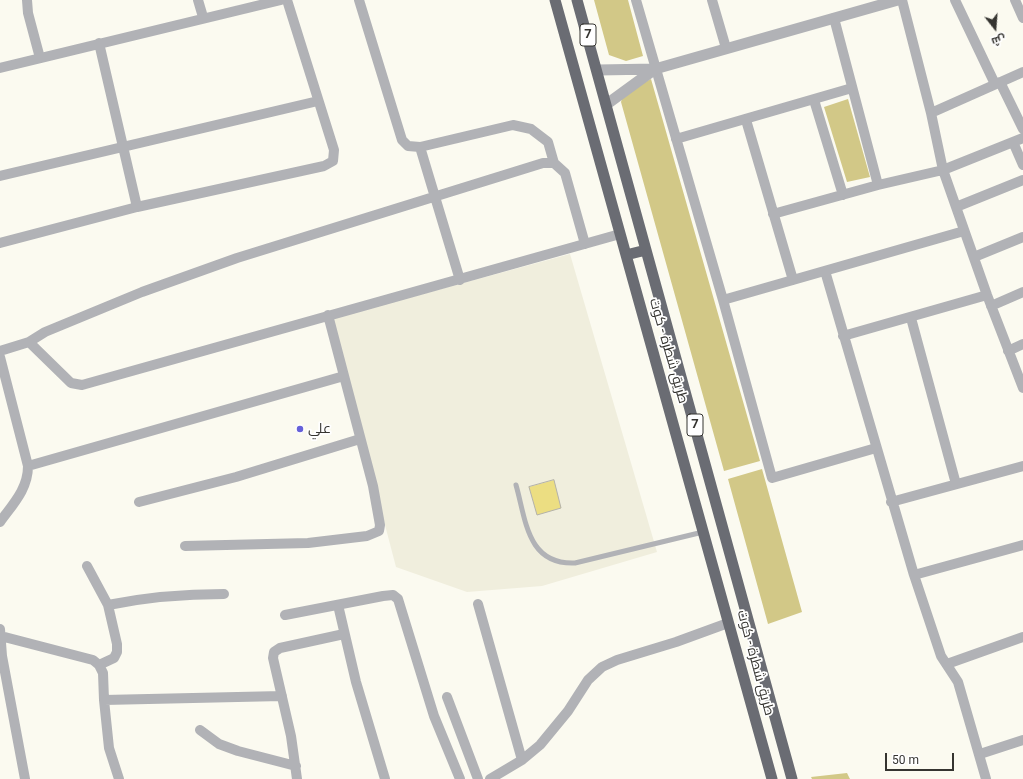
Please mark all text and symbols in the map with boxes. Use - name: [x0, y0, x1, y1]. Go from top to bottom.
- north arrow: [975, 8, 1015, 48]
- road number: 7: [580, 24, 596, 46]
- text: ش: [990, 32, 1007, 48]
- street label: طريق شطرة - كوت: [645, 296, 691, 406]
- road number: 7: [687, 414, 703, 436]
- place label: علي: [308, 421, 331, 437]
- marker: علي: [295, 424, 305, 434]
- street label: طريق شطرة - كوت: [733, 608, 777, 718]
- scale bar: [887, 745, 956, 771]
- text: 50 m: [892, 753, 919, 767]

